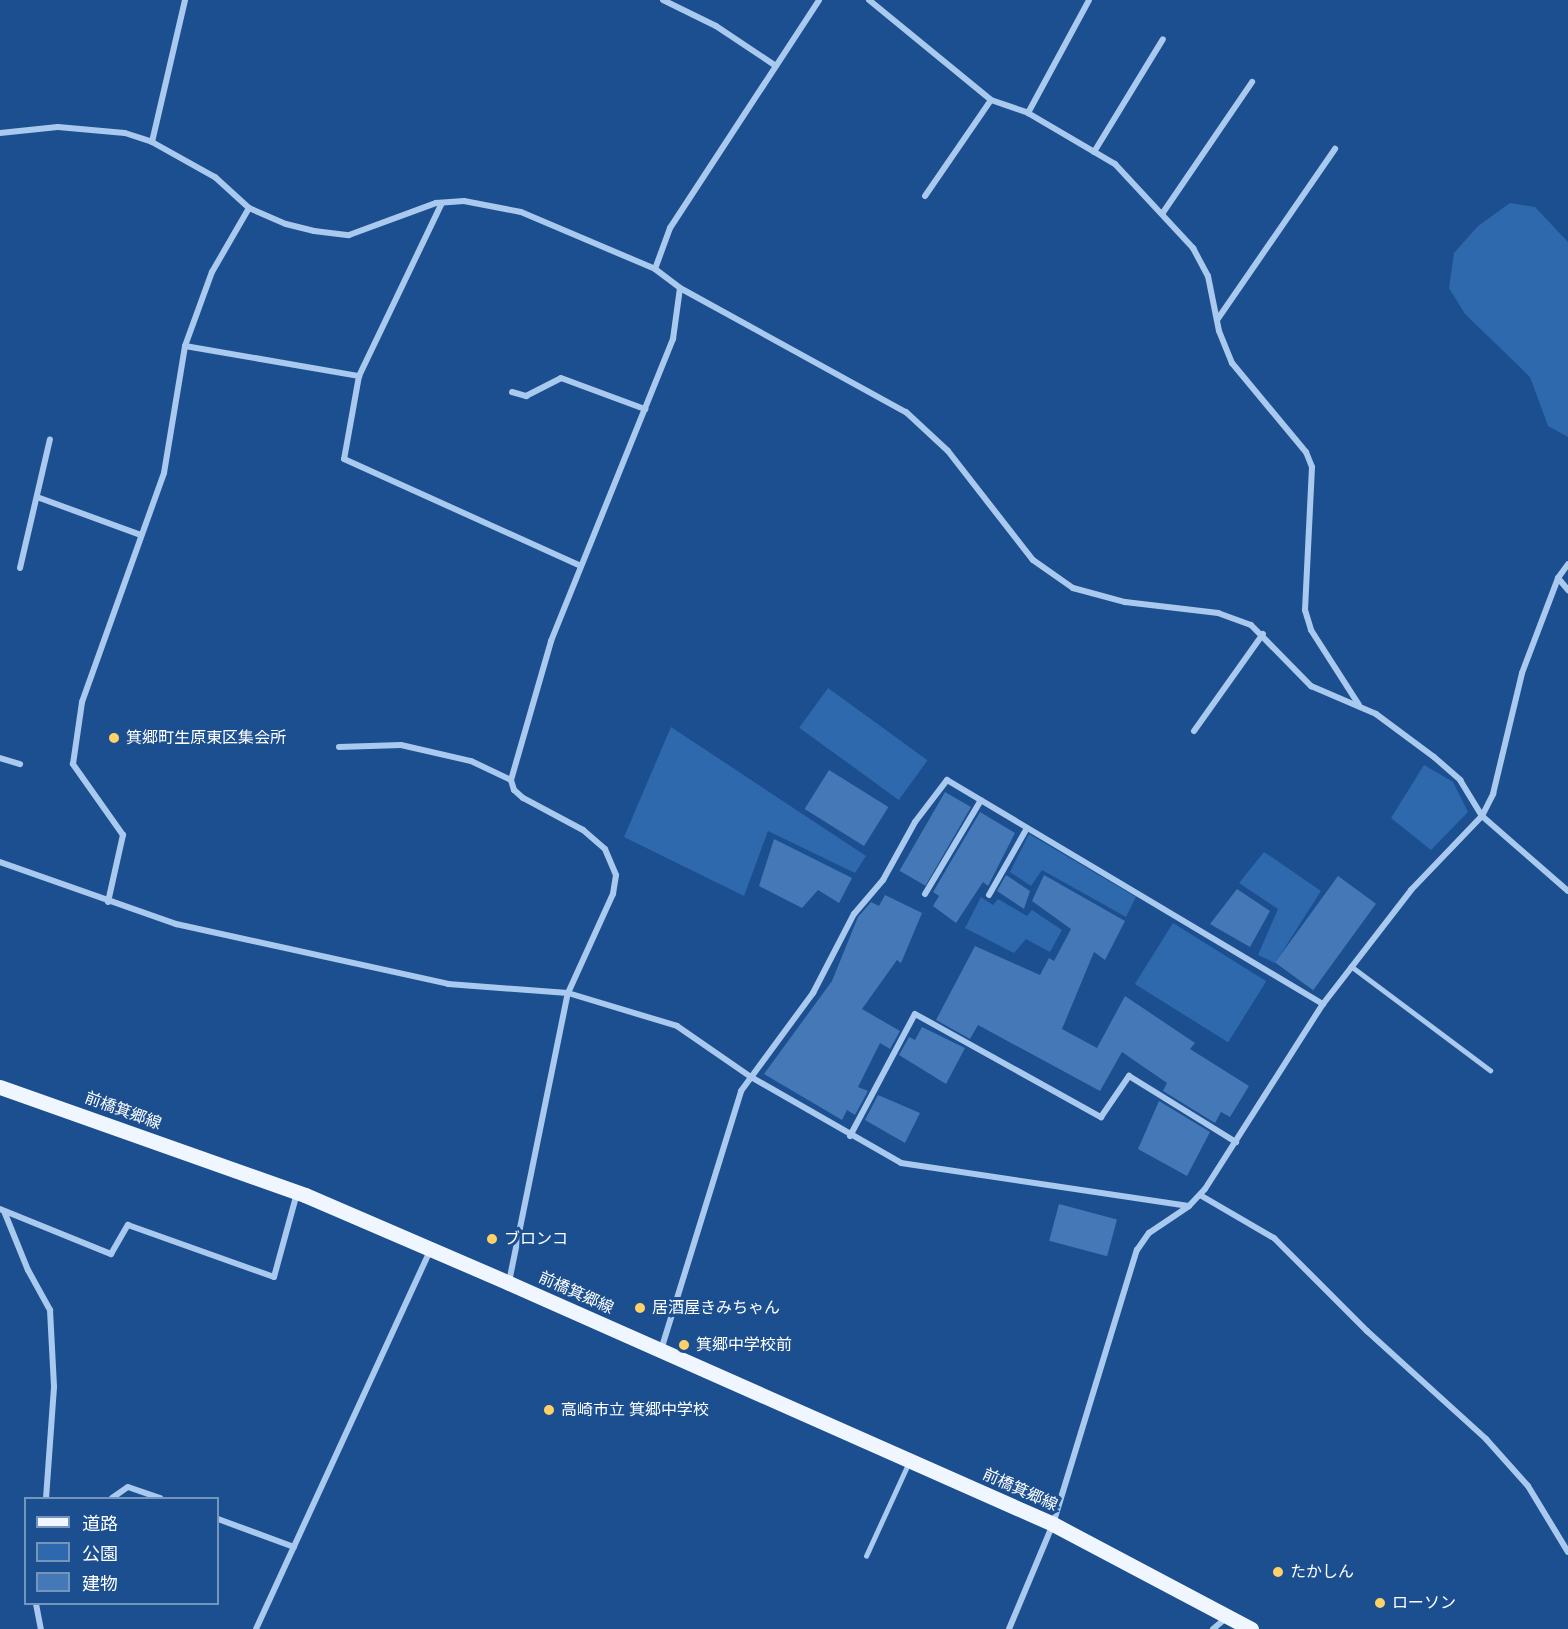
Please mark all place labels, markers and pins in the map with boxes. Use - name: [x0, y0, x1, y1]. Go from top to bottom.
- place label: 箕郷町生原東区集会所: [126, 728, 286, 748]
- marker: 箕郷町生原東区集会所: [107, 731, 121, 745]
- place label: ブロンコ: [504, 1229, 568, 1249]
- marker: ブロンコ: [485, 1232, 499, 1246]
- place label: 居酒屋きみちゃん: [652, 1298, 780, 1318]
- marker: 居酒屋きみちゃん: [633, 1301, 647, 1315]
- place label: 箕郷中学校前: [696, 1335, 792, 1355]
- marker: 箕郷中学校前: [677, 1338, 691, 1352]
- place label: 高崎市立 箕郷中学校: [561, 1400, 709, 1420]
- marker: 高崎市立 箕郷中学校: [542, 1403, 556, 1417]
- place label: たかしん: [1290, 1562, 1354, 1582]
- marker: たかしん: [1271, 1565, 1285, 1579]
- place label: ローソン: [1392, 1593, 1456, 1613]
- marker: ローソン: [1373, 1596, 1387, 1610]

